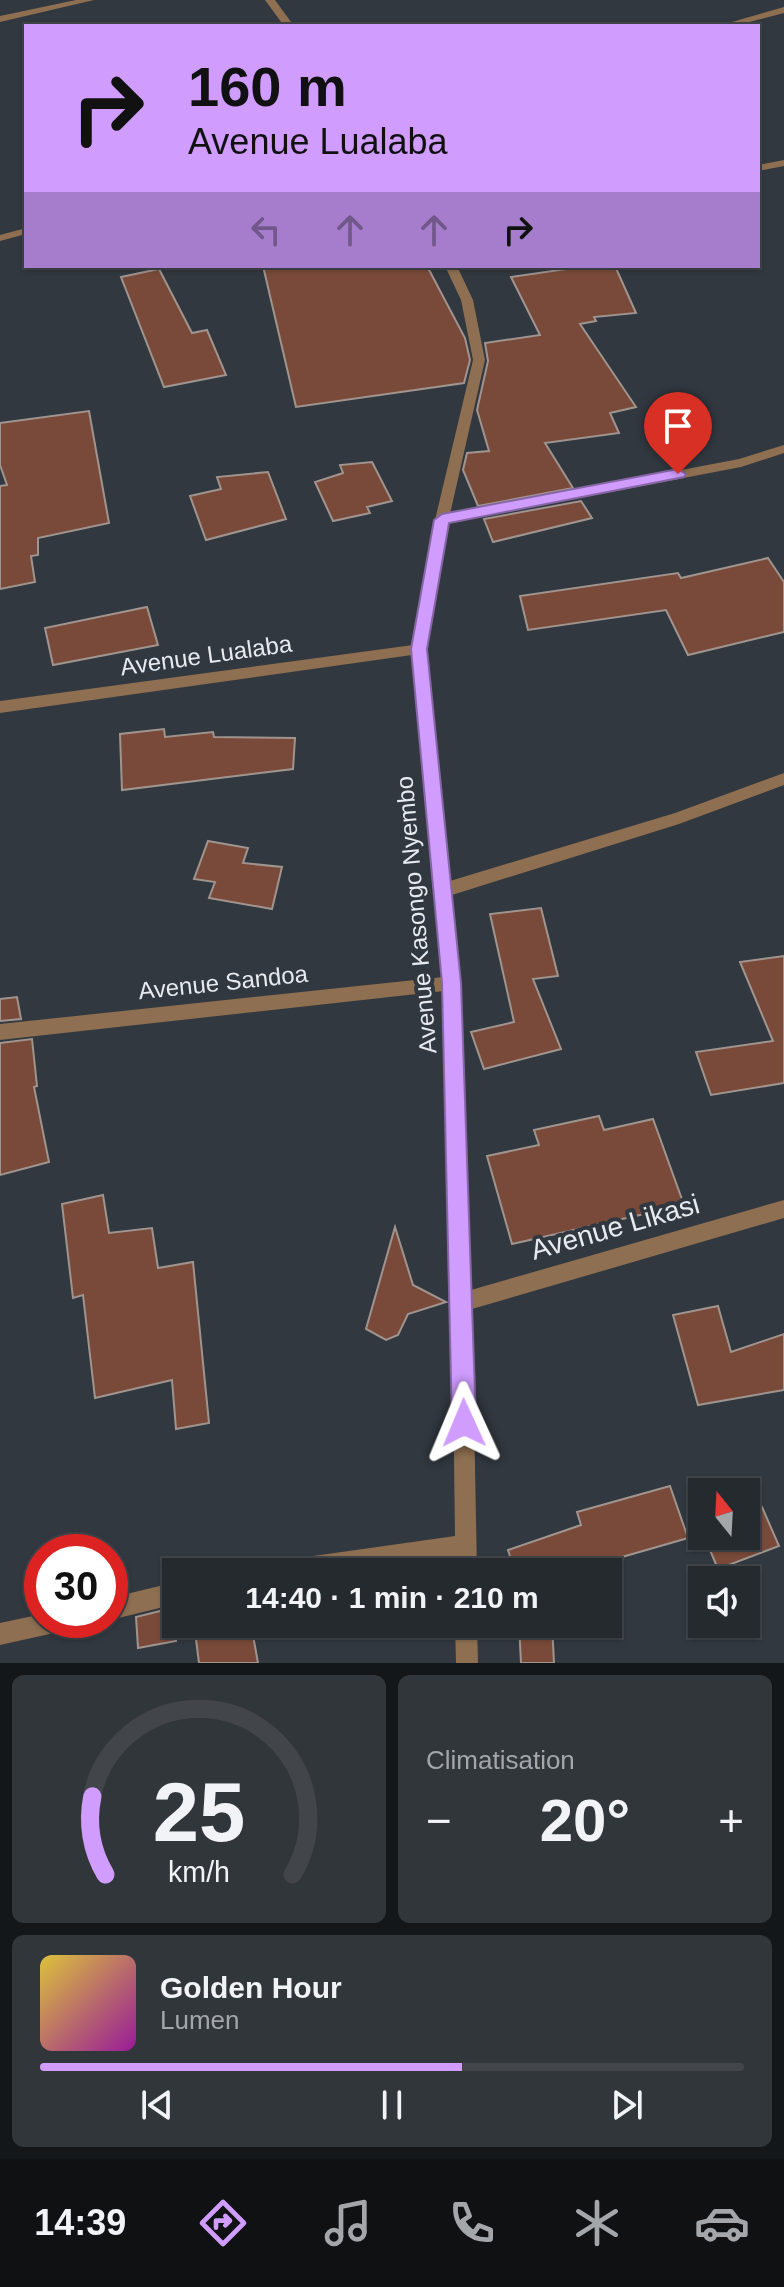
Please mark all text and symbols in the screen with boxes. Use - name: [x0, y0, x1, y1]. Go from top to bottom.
- text: 160 m: [188, 55, 347, 118]
- icon: right: [56, 56, 160, 160]
- text: Avenue Lualaba: [188, 121, 448, 162]
- icon: left: [244, 208, 288, 252]
- icon: ahead: [328, 208, 372, 252]
- icon: ahead: [412, 208, 456, 252]
- icon: right: [496, 208, 540, 252]
- pin: [644, 392, 712, 474]
- icon: arrive: [656, 404, 700, 448]
- street label: Avenue Lualaba: [118, 629, 294, 680]
- street label: Avenue Kasongo Nyembo: [390, 775, 442, 1055]
- street label: Avenue Sandoa: [137, 960, 310, 1004]
- street label: Avenue Likasi: [527, 1188, 703, 1266]
- position arrow: [422, 1381, 506, 1465]
- north arrow: [688, 1478, 760, 1550]
- map controls: [688, 1478, 760, 1638]
- speed limit sign: 30: [24, 1534, 128, 1638]
- button: sound: [688, 1566, 760, 1638]
- text: 14:40 · 1 min · 210 m: [245, 1581, 539, 1614]
- text: Climatisation: [426, 1745, 575, 1775]
- text: 25: [153, 1766, 245, 1859]
- text: 20°: [540, 1787, 630, 1854]
- text: −: [426, 1796, 452, 1845]
- text: +: [718, 1796, 744, 1845]
- text: km/h: [168, 1856, 230, 1888]
- text: Golden Hour: [160, 1971, 342, 2004]
- text: Lumen: [160, 2005, 240, 2035]
- icon: previous: [135, 2083, 179, 2127]
- icon: pause: [370, 2083, 414, 2127]
- icon: next: [605, 2083, 649, 2127]
- icon: directions: [195, 2195, 251, 2251]
- icon: music: [320, 2195, 376, 2251]
- icon: phone: [444, 2195, 500, 2251]
- icon: climate: [569, 2195, 625, 2251]
- icon: car: [694, 2195, 750, 2251]
- text: 14:39: [34, 2202, 126, 2243]

